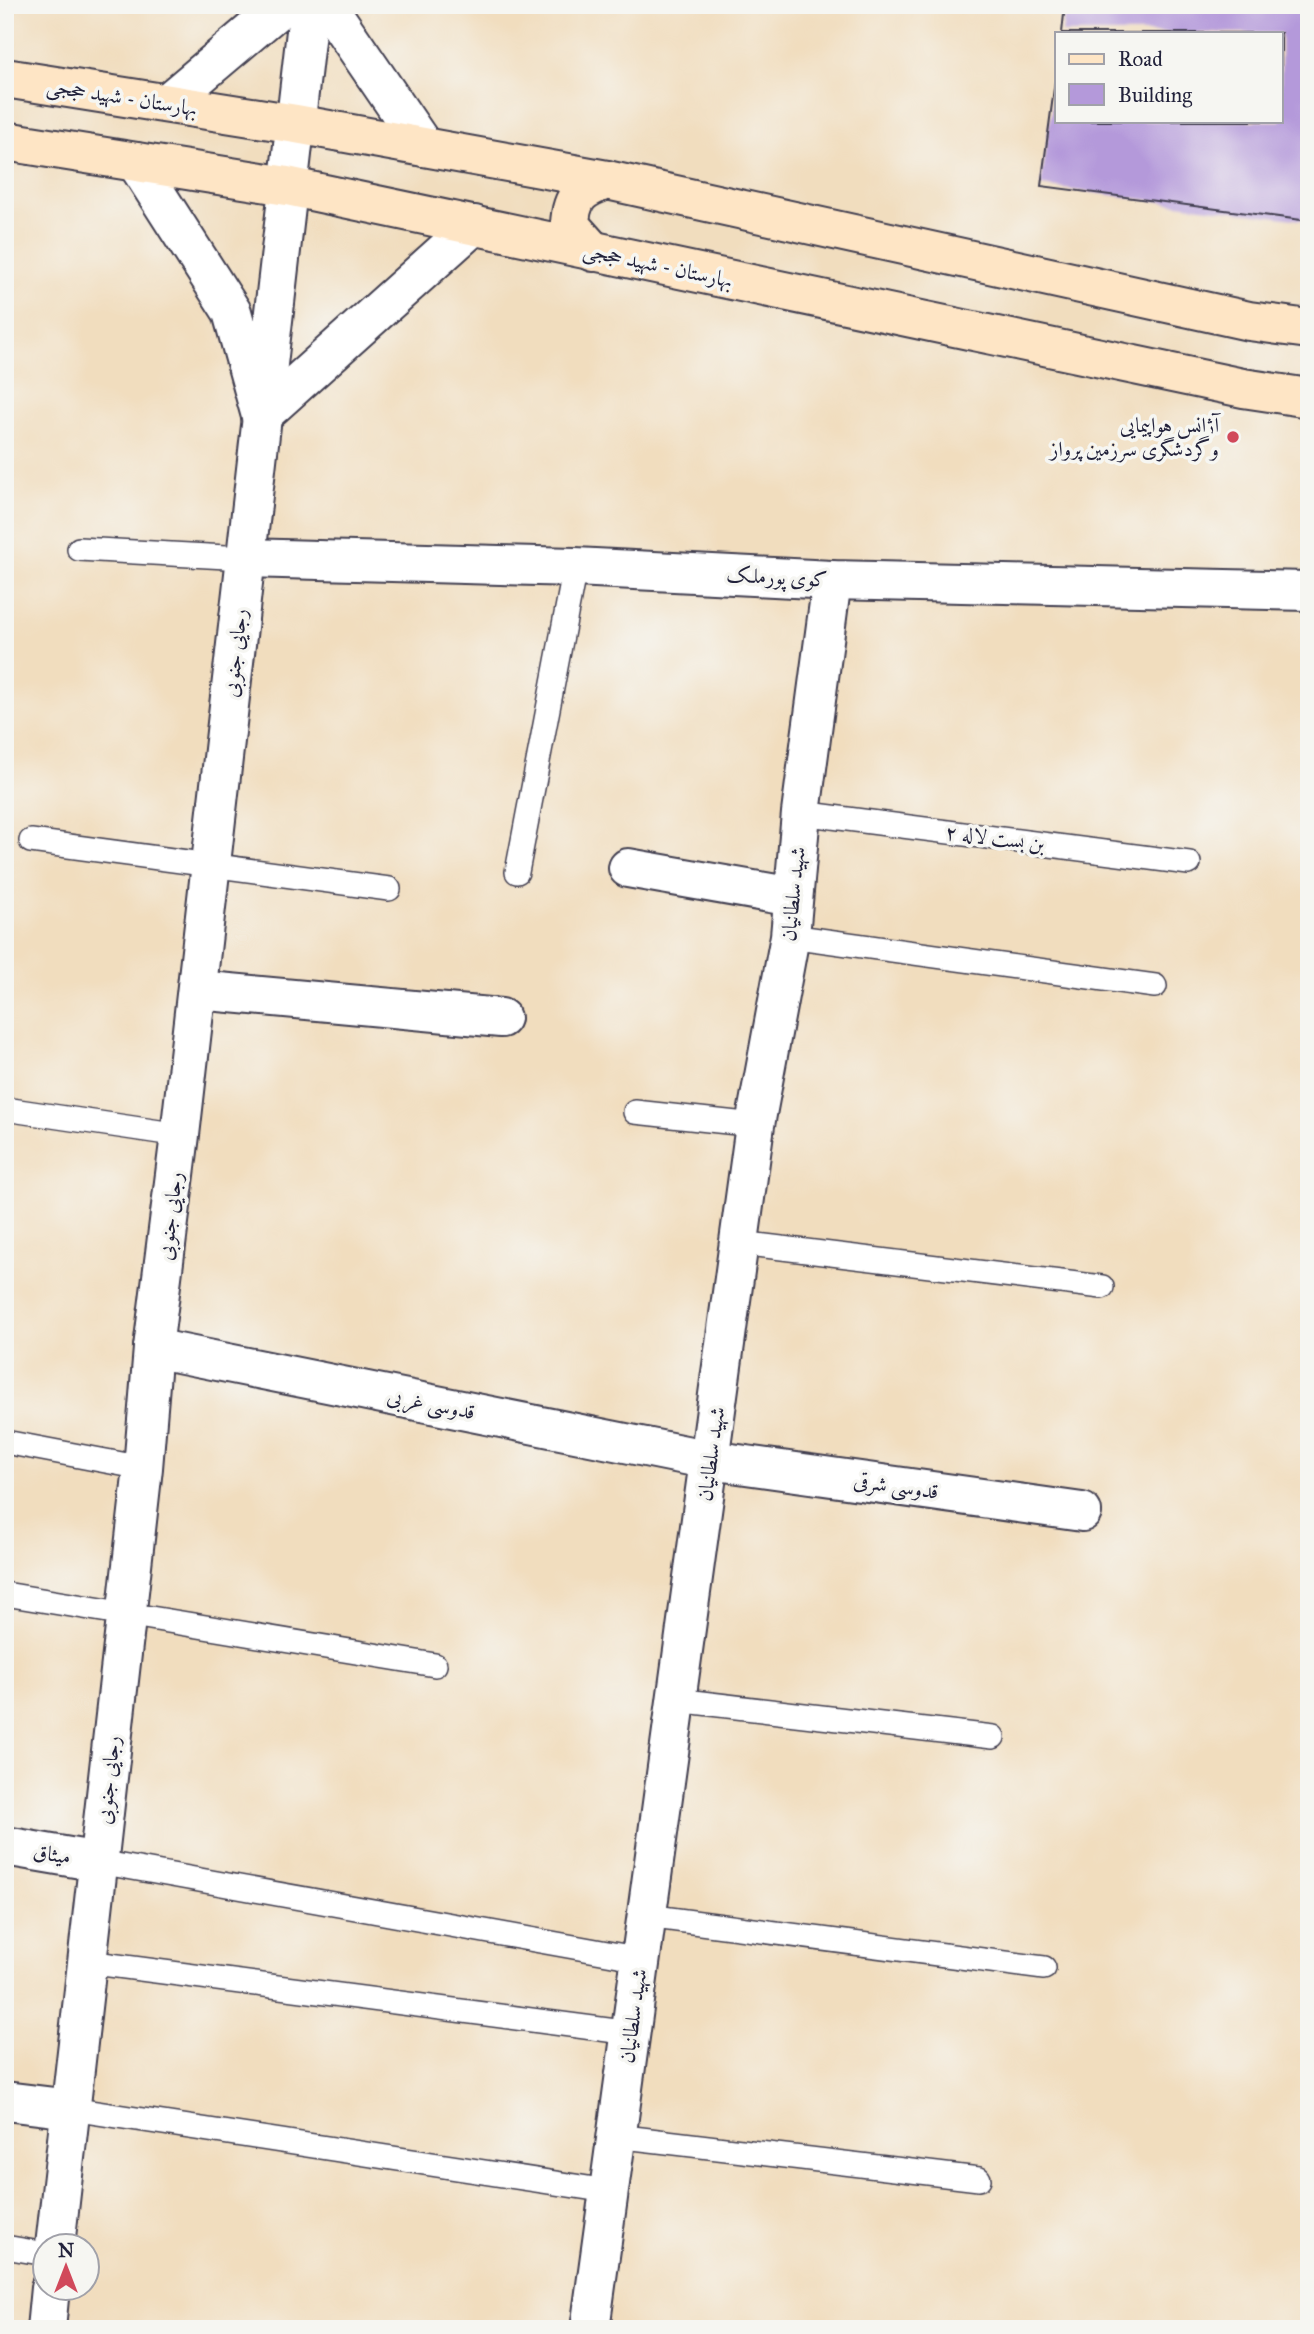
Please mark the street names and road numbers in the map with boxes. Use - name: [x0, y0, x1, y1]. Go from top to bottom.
- street label: بهارستان - شهید حججی: [45, 72, 199, 123]
- street label: بهارستان - شهید حججی: [581, 236, 735, 295]
- street label: کوی پورملک: [726, 561, 828, 595]
- street label: رجایی جنوبی: [217, 607, 255, 699]
- street label: بن بست لاله ۲: [944, 819, 1046, 857]
- street label: شهید سلطانیان: [775, 845, 812, 943]
- street label: رجایی جنوبی: [152, 1170, 190, 1262]
- street label: قدوسی غربی: [385, 1383, 477, 1427]
- street label: شهید سلطانیان: [692, 1405, 731, 1503]
- street label: قدوسی شرقی: [852, 1467, 940, 1507]
- street label: رجایی جنوبی: [90, 1734, 128, 1826]
- street label: میثاق: [31, 1838, 73, 1870]
- street label: شهید سلطانیان: [614, 1967, 653, 2065]

